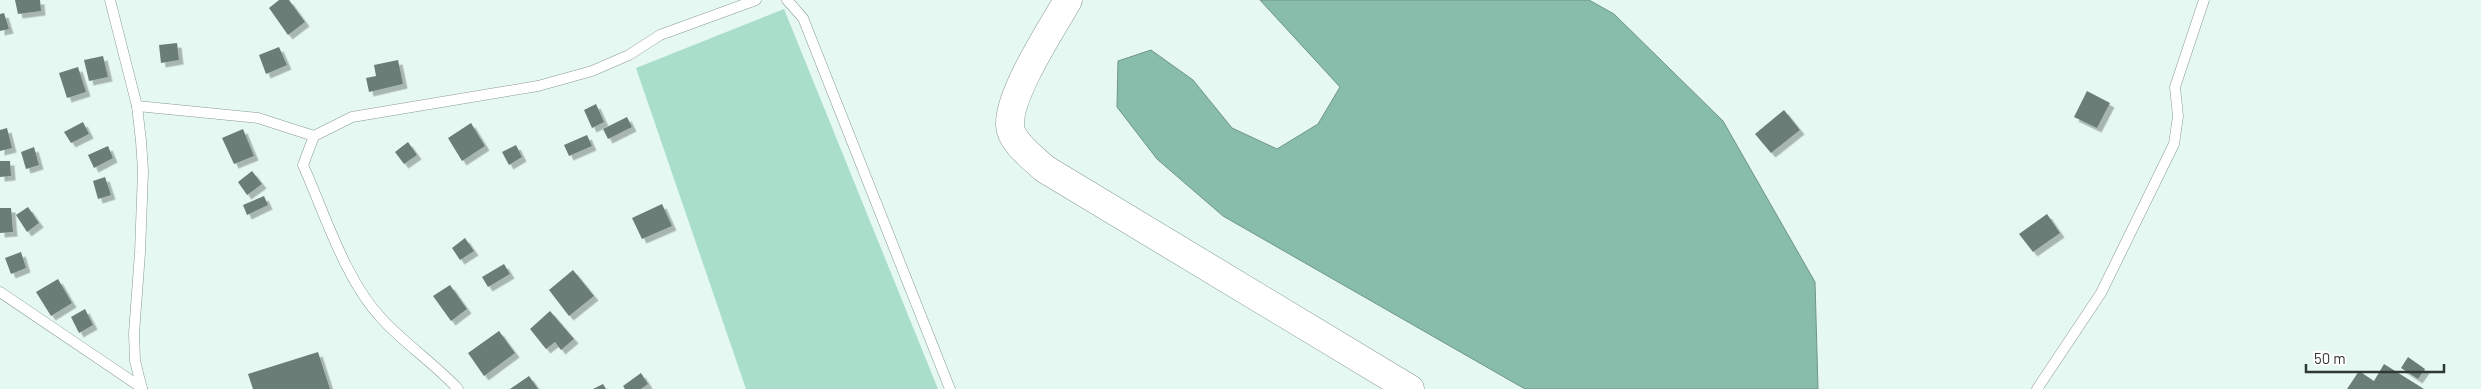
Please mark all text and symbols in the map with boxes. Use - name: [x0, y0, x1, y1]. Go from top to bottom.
- scale bar: [2306, 342, 2444, 374]
- text: 50 m: [2314, 349, 2346, 367]

